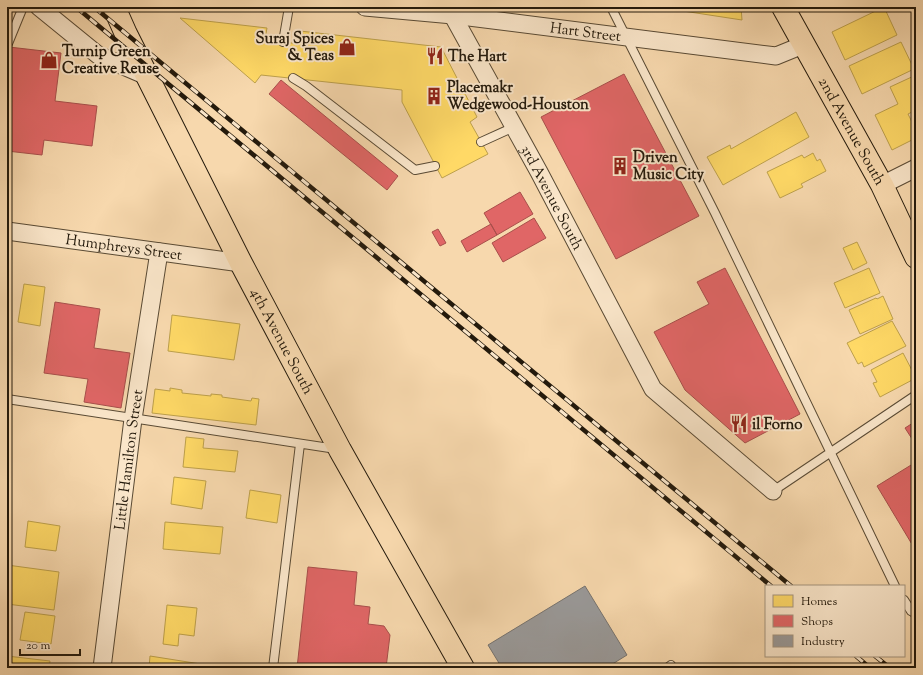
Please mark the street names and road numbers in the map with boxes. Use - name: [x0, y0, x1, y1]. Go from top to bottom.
- street label: Hart Street: [549, 18, 622, 48]
- street label: 2nd Avenue South: [812, 74, 889, 190]
- street label: 3rd Avenue South: [514, 142, 587, 255]
- street label: Humphreys Street: [64, 230, 183, 267]
- street label: 4th Avenue South: [244, 285, 318, 399]
- street label: Little Hamilton Street: [110, 388, 149, 531]

